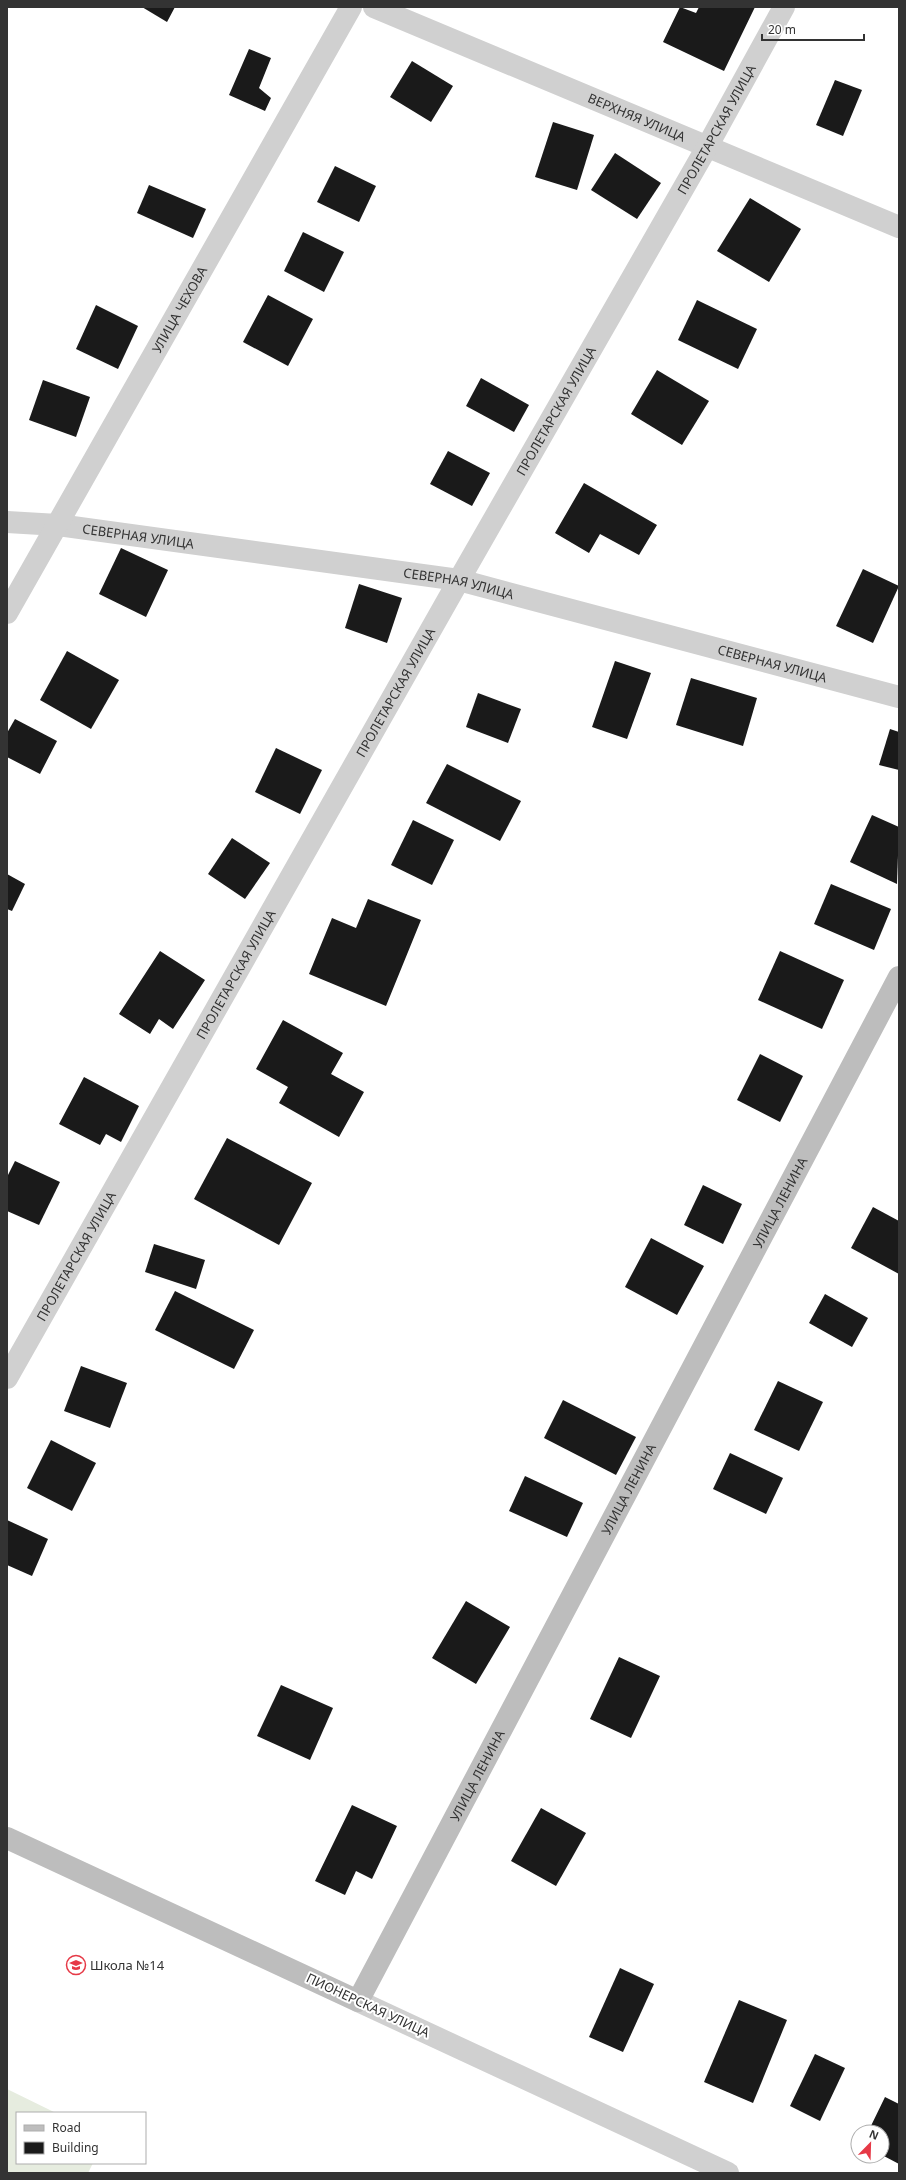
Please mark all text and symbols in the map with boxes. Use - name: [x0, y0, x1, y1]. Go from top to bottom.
- scale bar: [762, 16, 864, 42]
- text: 20 m: [768, 21, 796, 38]
- street label: ПРОЛЕТАРСКАЯ УЛИЦА: [673, 61, 760, 198]
- street label: ВЕРХНЯЯ УЛИЦА: [585, 89, 689, 146]
- street label: УЛИЦА ЧЕХОВА: [147, 262, 211, 356]
- street label: ПРОЛЕТАРСКАЯ УЛИЦА: [512, 342, 600, 479]
- street label: СЕВЕРНАЯ УЛИЦА: [81, 519, 196, 553]
- street label: СЕВЕРНАЯ УЛИЦА: [402, 563, 516, 603]
- street label: ПРОЛЕТАРСКАЯ УЛИЦА: [352, 624, 440, 760]
- street label: СЕВЕРНАЯ УЛИЦА: [716, 640, 830, 687]
- street label: ПРОЛЕТАРСКАЯ УЛИЦА: [192, 906, 280, 1042]
- street label: УЛИЦА ЛЕНИНА: [748, 1153, 812, 1251]
- street label: ПРОЛЕТАРСКАЯ УЛИЦА: [32, 1188, 120, 1324]
- street label: УЛИЦА ЛЕНИНА: [597, 1440, 660, 1538]
- street label: УЛИЦА ЛЕНИНА: [446, 1726, 509, 1824]
- school or university icon: Школа №14: [65, 1954, 87, 1976]
- place label: Школа №14: [90, 1956, 165, 1974]
- street label: ПИОНЕРСКАЯ УЛИЦА: [303, 1969, 433, 2042]
- legend: [16, 2112, 146, 2164]
- text: Road: [52, 2119, 81, 2136]
- north arrow: [850, 2124, 890, 2164]
- text: N: [867, 2126, 881, 2143]
- text: Building: [52, 2139, 99, 2156]

